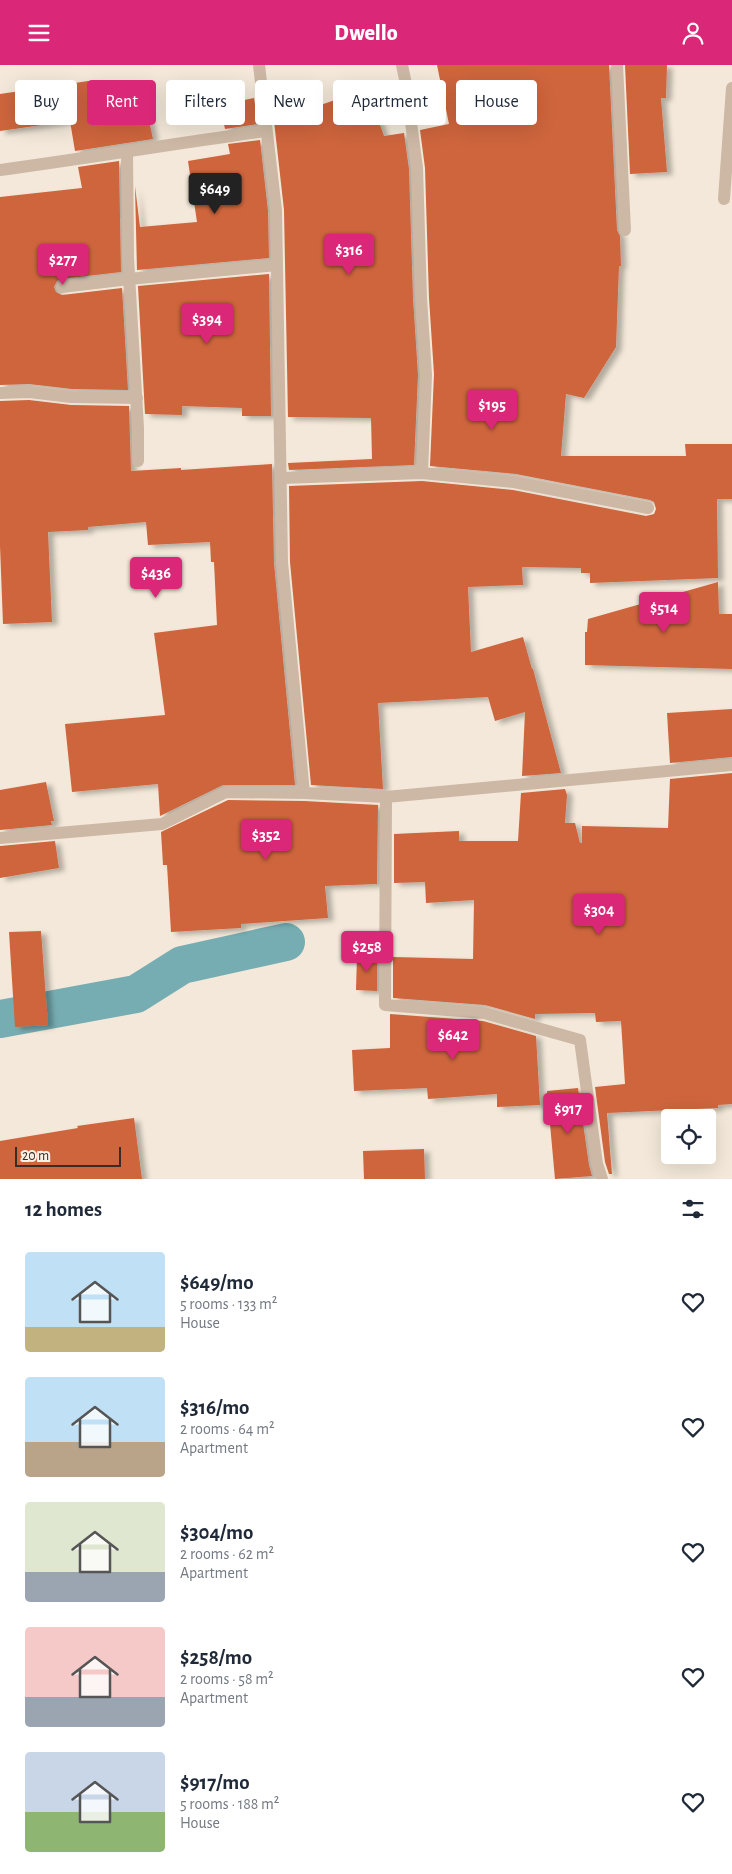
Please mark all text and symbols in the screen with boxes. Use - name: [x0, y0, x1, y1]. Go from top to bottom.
- icon: menu: [25, 19, 53, 47]
- icon: person: [679, 19, 707, 47]
- text: Dwello: [334, 22, 398, 44]
- chip: Buy: [15, 80, 77, 125]
- chip: Rent: [87, 80, 156, 125]
- chip: Filters: [166, 80, 245, 125]
- chip: New: [255, 80, 323, 125]
- chip: Apartment: [333, 80, 446, 125]
- chip: House: [456, 80, 537, 125]
- pin: $649: [185, 173, 245, 215]
- text: $649: [200, 181, 230, 197]
- pin: $316: [319, 233, 379, 276]
- text: $316: [335, 242, 363, 258]
- pin: $277: [33, 243, 93, 286]
- text: $277: [49, 252, 77, 268]
- pin: $394: [177, 303, 237, 345]
- text: $394: [192, 311, 222, 327]
- pin: $195: [462, 389, 522, 431]
- text: $195: [478, 397, 506, 413]
- pin: $436: [126, 557, 186, 599]
- text: $436: [141, 565, 171, 581]
- pin: $514: [634, 591, 694, 634]
- text: $514: [650, 600, 678, 616]
- pin: $352: [236, 819, 296, 861]
- text: $352: [252, 827, 280, 843]
- pin: $304: [569, 893, 629, 936]
- text: $304: [584, 902, 614, 918]
- pin: $258: [337, 931, 397, 973]
- text: $258: [352, 939, 382, 955]
- pin: $642: [423, 1019, 483, 1061]
- text: $642: [438, 1027, 468, 1043]
- pin: $917: [538, 1093, 598, 1135]
- text: $917: [554, 1101, 582, 1117]
- map controls: [661, 1109, 716, 1164]
- button: locate: [661, 1109, 716, 1164]
- scale bar: [15, 1144, 121, 1167]
- text: 20 m: [22, 1149, 49, 1163]
- icon: filters: [679, 1195, 707, 1223]
- text: 12 homes: [25, 1199, 102, 1220]
- icon: home: [65, 1272, 125, 1332]
- text: $649/mo: [180, 1272, 254, 1293]
- icon: heart: [679, 1288, 707, 1316]
- text: 5 rooms · 133 m²: [180, 1296, 277, 1312]
- text: House: [180, 1315, 220, 1331]
- icon: home: [65, 1397, 125, 1457]
- text: $316/mo: [180, 1397, 250, 1418]
- icon: heart: [679, 1413, 707, 1441]
- text: 2 rooms · 64 m²: [180, 1421, 275, 1437]
- text: Apartment: [180, 1440, 248, 1456]
- icon: home: [65, 1522, 125, 1582]
- text: $304/mo: [180, 1522, 253, 1543]
- icon: heart: [679, 1538, 707, 1566]
- text: 2 rooms · 62 m²: [180, 1546, 274, 1562]
- text: Apartment: [180, 1565, 248, 1581]
- icon: home: [65, 1647, 125, 1707]
- text: $258/mo: [180, 1647, 252, 1668]
- icon: heart: [679, 1663, 707, 1691]
- text: 2 rooms · 58 m²: [180, 1671, 274, 1687]
- text: Apartment: [180, 1690, 248, 1706]
- icon: home: [65, 1772, 125, 1832]
- text: $917/mo: [180, 1772, 250, 1793]
- icon: heart: [679, 1788, 707, 1816]
- text: 5 rooms · 188 m²: [180, 1796, 279, 1812]
- text: House: [180, 1815, 220, 1831]

